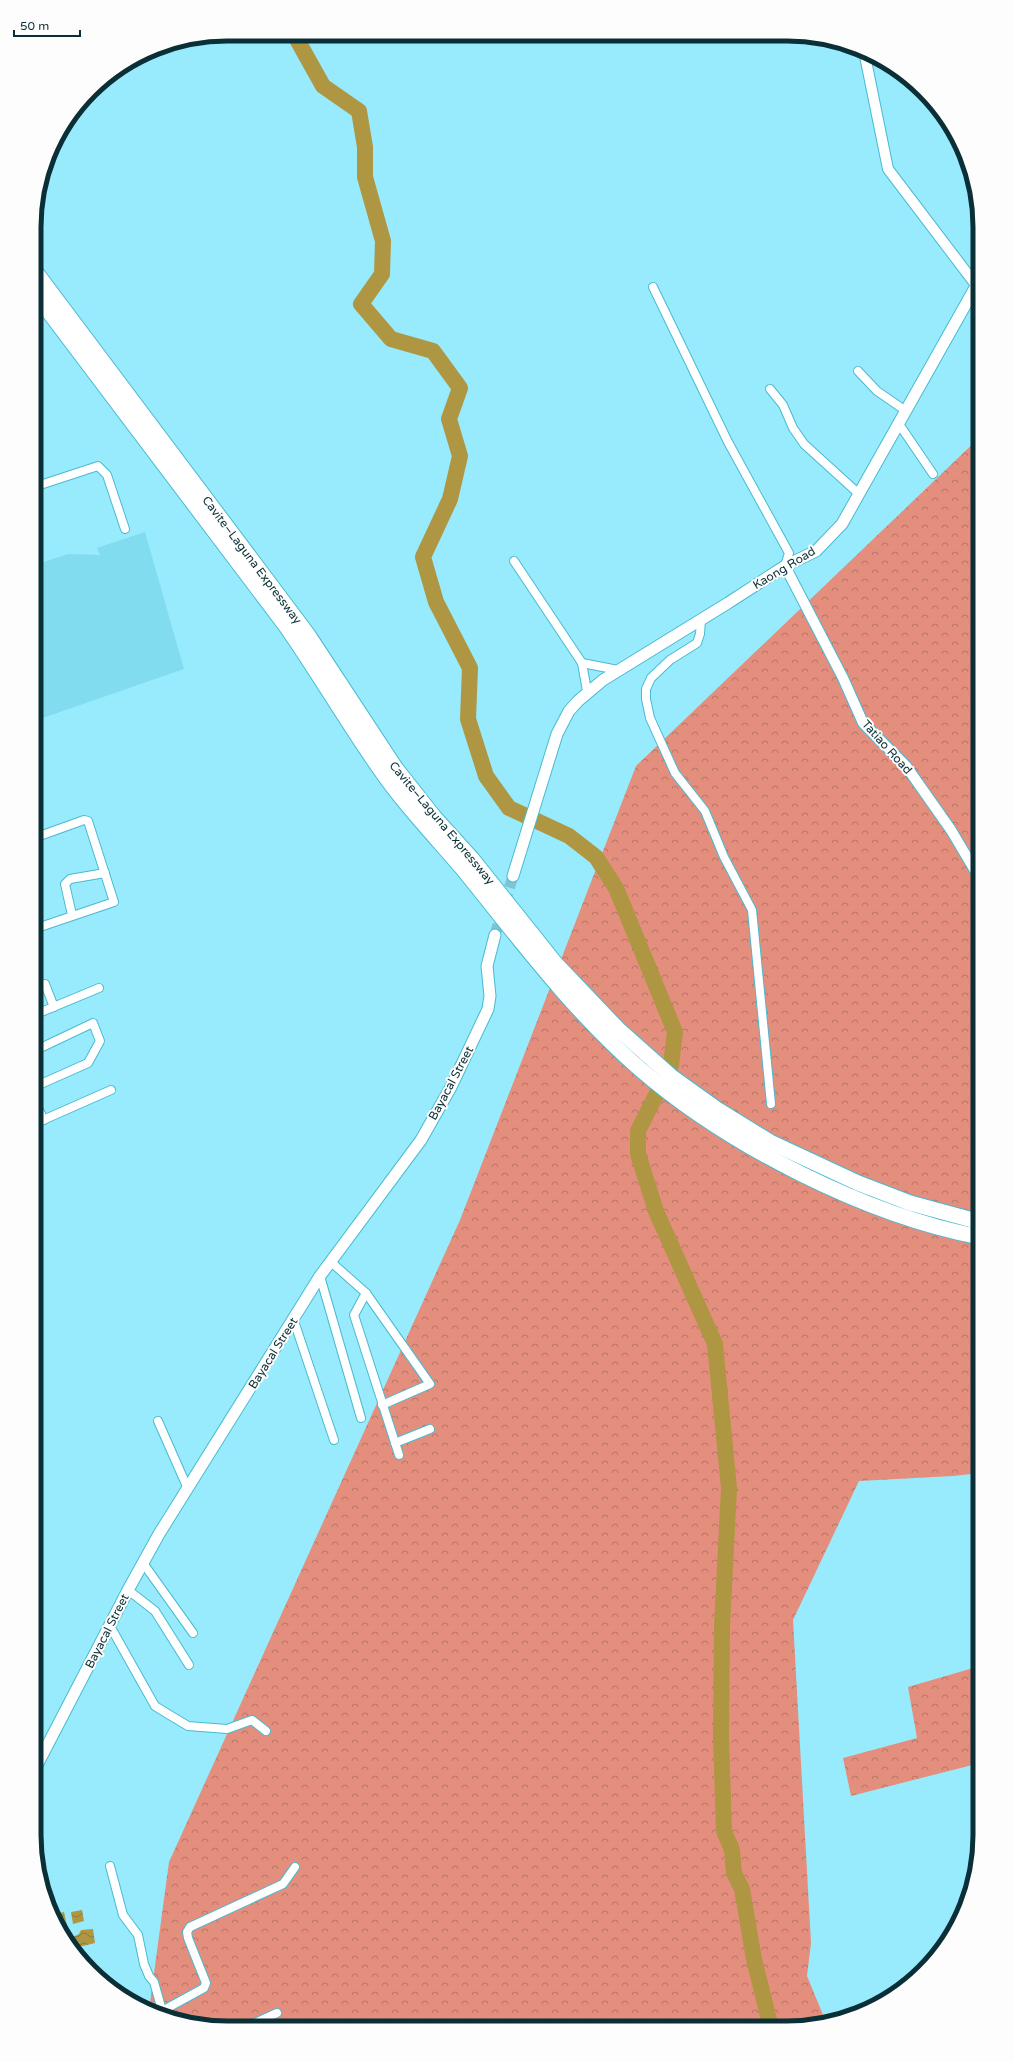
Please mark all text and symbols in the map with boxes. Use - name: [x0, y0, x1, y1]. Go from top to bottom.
- scale bar: [14, 12, 80, 38]
- text: 50 m: [20, 19, 49, 33]
- street label: Cavite–Laguna Expressway: [199, 493, 305, 627]
- street label: Kaong Road: [750, 544, 818, 592]
- street label: Tatiao Road: [859, 717, 915, 777]
- street label: Cavite–Laguna Expressway: [386, 759, 498, 888]
- street label: Bayacal Street: [426, 1043, 477, 1122]
- street label: Bayacal Street: [245, 1314, 301, 1391]
- street label: Bayacal Street: [82, 1591, 132, 1671]

